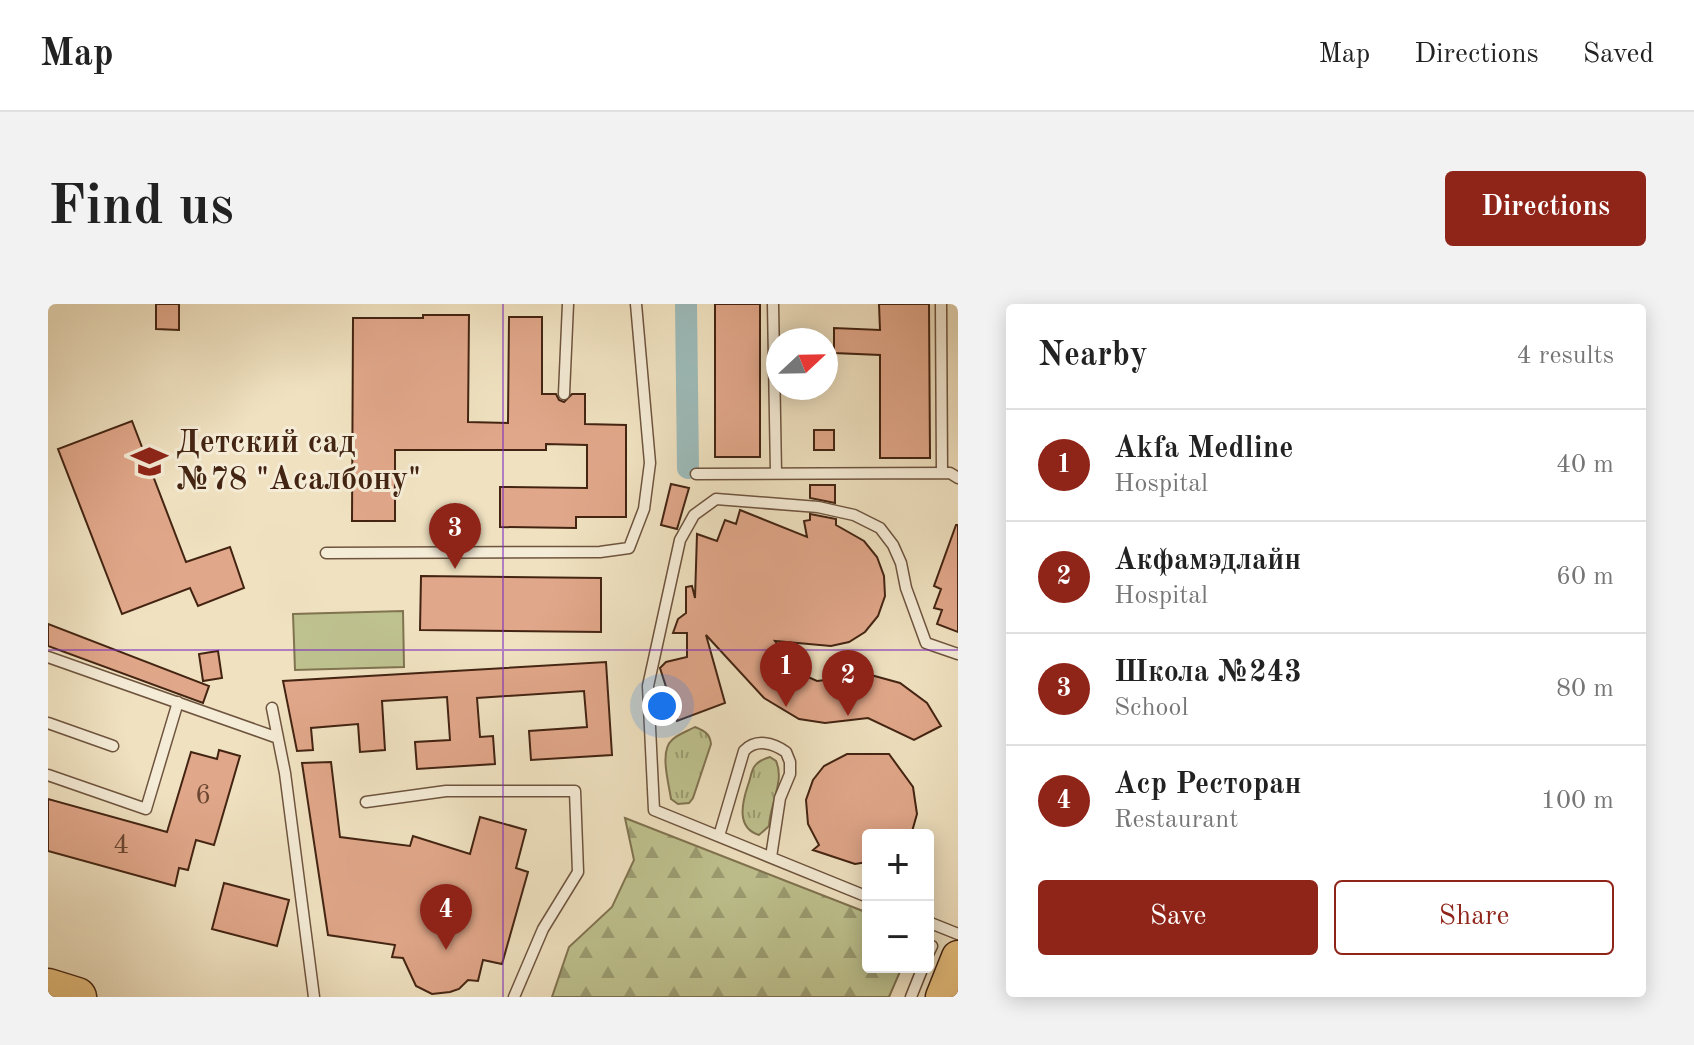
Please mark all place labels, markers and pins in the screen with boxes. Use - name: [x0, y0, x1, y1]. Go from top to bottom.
- place label: Детский сад №78 "Асалбону": [176, 428, 421, 497]
- school or university icon: Детский сад №78 "Асалбону": [131, 443, 169, 481]
- pin: 3: [429, 503, 481, 569]
- pin: 1: [760, 641, 812, 707]
- pin: 2: [822, 650, 874, 716]
- pin: 4: [420, 884, 472, 950]

